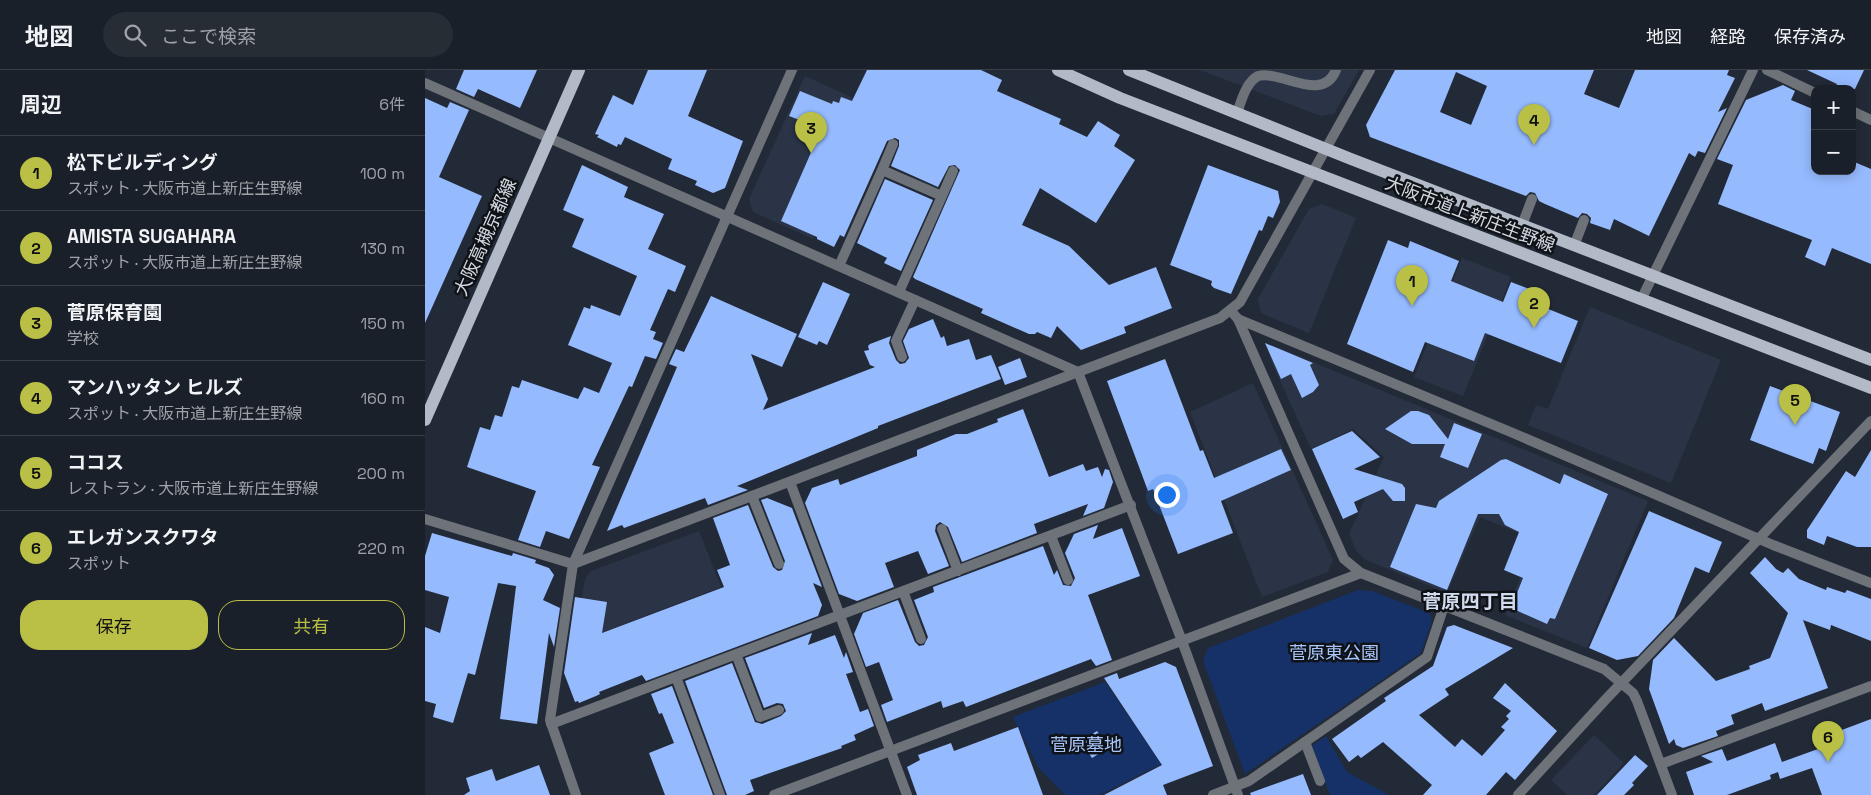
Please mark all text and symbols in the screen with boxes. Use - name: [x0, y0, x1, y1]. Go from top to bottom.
- search box: [103, 12, 453, 57]
- text: 地図: [25, 21, 73, 52]
- icon: search: [121, 21, 149, 49]
- text: ここで検索: [161, 24, 256, 49]
- text: 地図: [1646, 25, 1682, 48]
- text: 経路: [1710, 25, 1746, 48]
- text: 保存済み: [1774, 25, 1846, 48]
- map controls: [1811, 85, 1856, 175]
- button: +: [1811, 85, 1856, 130]
- text: 周辺: [20, 91, 62, 118]
- text: 6件: [379, 94, 405, 115]
- pin: 4: [1518, 104, 1550, 145]
- pin: 3: [795, 112, 827, 153]
- button: −: [1811, 130, 1856, 175]
- text: 松下ビルディング: [67, 150, 218, 175]
- text: 1: [32, 163, 40, 184]
- text: 100 m: [360, 163, 405, 184]
- street label: 大阪市道上新庄生野線: [1382, 171, 1558, 257]
- street label: 大阪高槻京都線: [449, 175, 521, 299]
- text: スポット · 大阪市道上新庄生野線: [67, 178, 302, 199]
- text: AMISTA SUGAHARA: [67, 224, 236, 249]
- text: 2: [31, 238, 41, 259]
- text: 130 m: [361, 238, 405, 259]
- text: スポット · 大阪市道上新庄生野線: [67, 252, 302, 273]
- pin: 1: [1396, 265, 1428, 306]
- pin: 2: [1518, 287, 1550, 328]
- text: 菅原保育園: [67, 300, 162, 325]
- text: 3: [31, 313, 41, 334]
- text: 150 m: [361, 313, 405, 334]
- text: 学校: [67, 328, 99, 349]
- text: マンハッタン ヒルズ: [67, 375, 243, 400]
- pin: 5: [1779, 384, 1811, 425]
- text: 4: [31, 388, 41, 409]
- text: 160 m: [360, 388, 405, 409]
- text: スポット · 大阪市道上新庄生野線: [67, 403, 302, 424]
- text: ココス: [67, 450, 124, 475]
- text: 5: [31, 463, 41, 484]
- text: 200 m: [357, 463, 405, 484]
- text: レストラン · 大阪市道上新庄生野線: [67, 478, 318, 499]
- your location: [1154, 482, 1180, 508]
- text: エレガンスクワタ: [67, 525, 219, 550]
- text: 6: [31, 538, 41, 559]
- text: 220 m: [358, 538, 405, 559]
- text: スポット: [67, 553, 131, 574]
- district label: 菅原四丁目: [1422, 589, 1518, 614]
- button: 保存: [20, 600, 208, 650]
- button: 共有: [218, 600, 405, 650]
- park label: 菅原東公園: [1289, 641, 1379, 664]
- pin: 6: [1812, 721, 1844, 762]
- park label: 菅原墓地: [1050, 733, 1122, 756]

